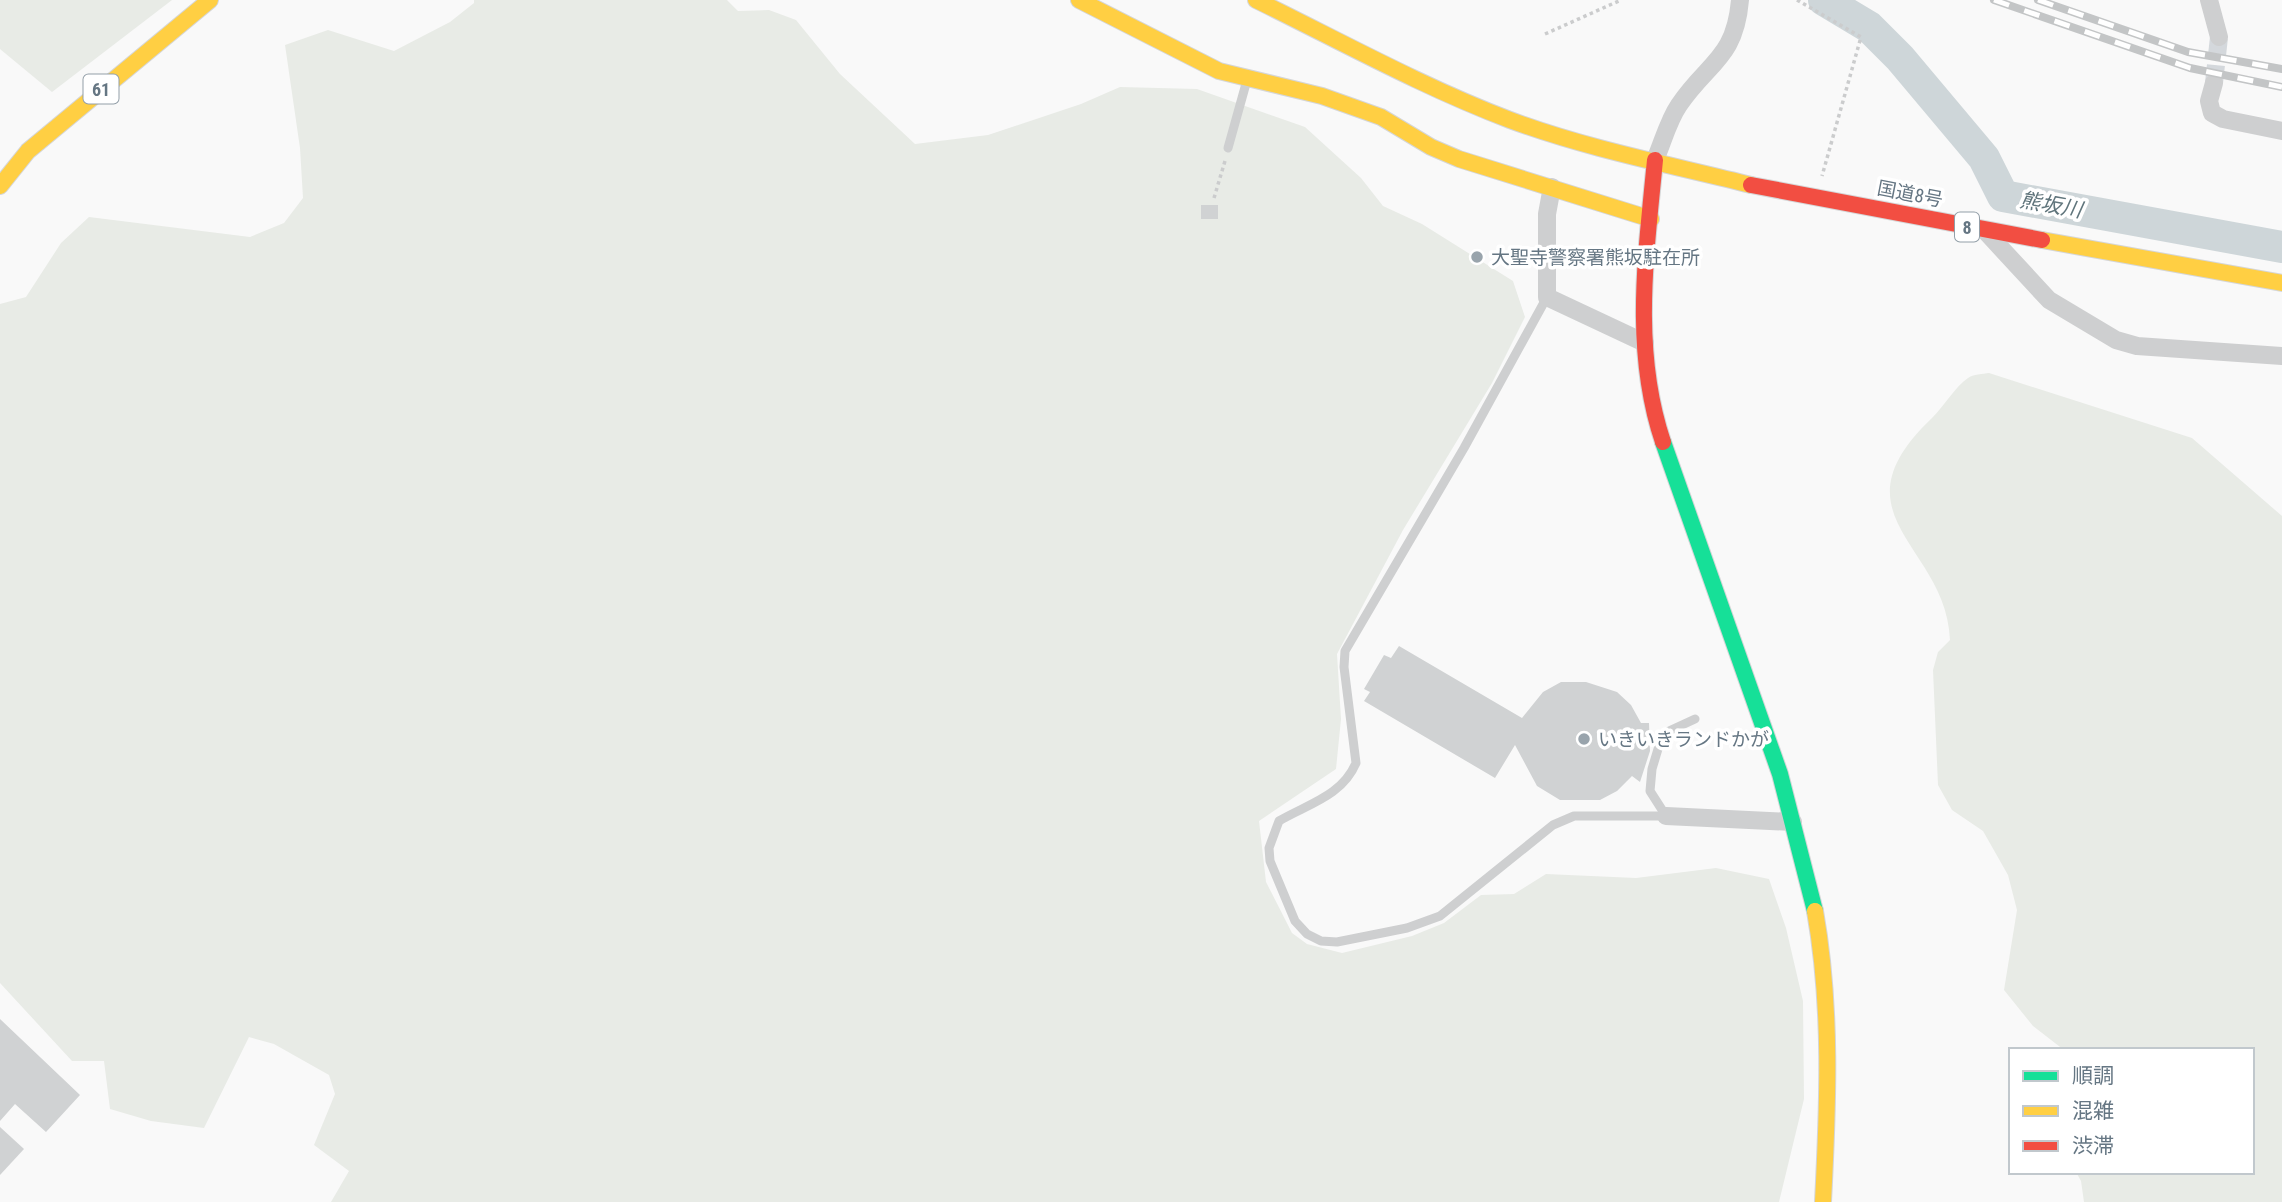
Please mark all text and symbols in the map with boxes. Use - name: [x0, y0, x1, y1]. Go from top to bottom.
- road number: 61: [84, 74, 119, 104]
- street label: 国道8号: [1875, 176, 1945, 212]
- water label: 熊坂川: [2018, 188, 2086, 223]
- road number: 8: [1955, 212, 1979, 242]
- place label: 大聖寺警察署熊坂駐在所: [1491, 246, 1700, 269]
- marker: 大聖寺警察署熊坂駐在所: [1469, 249, 1485, 265]
- place label: いきいきランドかが: [1598, 728, 1769, 751]
- marker: いきいきランドかが: [1576, 731, 1592, 747]
- legend: [2009, 1048, 2254, 1174]
- text: 順調: [2072, 1064, 2114, 1088]
- text: 混雑: [2072, 1099, 2114, 1123]
- text: 渋滞: [2072, 1134, 2114, 1158]

